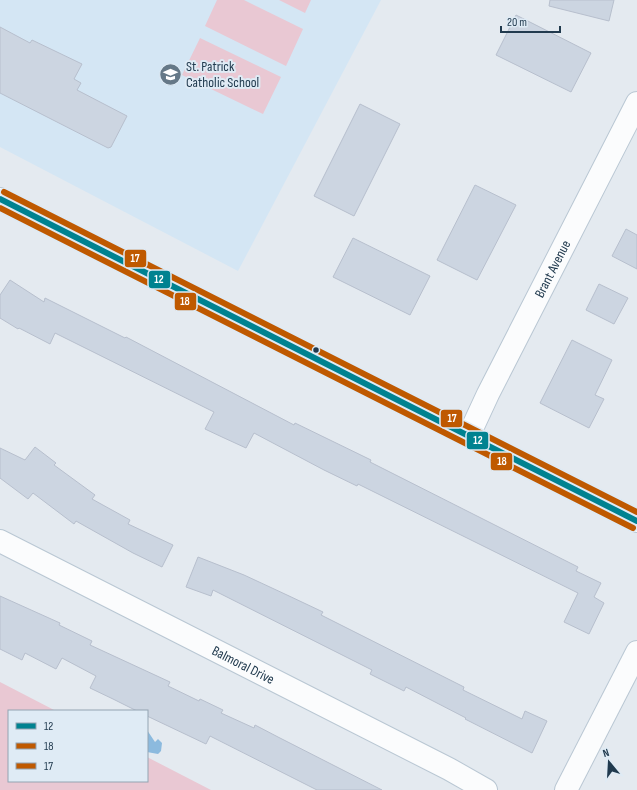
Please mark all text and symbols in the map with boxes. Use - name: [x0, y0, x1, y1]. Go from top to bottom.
- scale bar: [501, 8, 560, 34]
- text: 20 m: [507, 15, 527, 30]
- place label: St. Patrick Catholic School: [186, 58, 259, 91]
- school or university icon: St. Patrick Catholic School: [158, 61, 184, 87]
- street label: Brant Avenue: [531, 237, 574, 300]
- line badge: 17: [124, 249, 147, 268]
- text: 17: [130, 252, 140, 265]
- line badge: 12: [148, 270, 171, 289]
- text: 12: [154, 273, 164, 286]
- line badge: 18: [174, 292, 197, 311]
- text: 18: [180, 295, 190, 308]
- unlabelled marker: [311, 345, 321, 355]
- line badge: 17: [440, 409, 463, 428]
- text: 17: [447, 412, 457, 425]
- line badge: 12: [466, 431, 489, 450]
- text: 12: [473, 434, 483, 447]
- line badge: 18: [490, 452, 513, 471]
- text: 18: [497, 455, 507, 468]
- street label: Balmoral Drive: [209, 642, 277, 688]
- legend: [8, 710, 148, 782]
- text: 12: [44, 719, 53, 734]
- text: 18: [44, 739, 53, 754]
- north arrow: [589, 742, 629, 782]
- text: N: [601, 746, 611, 760]
- text: 17: [44, 759, 53, 774]

